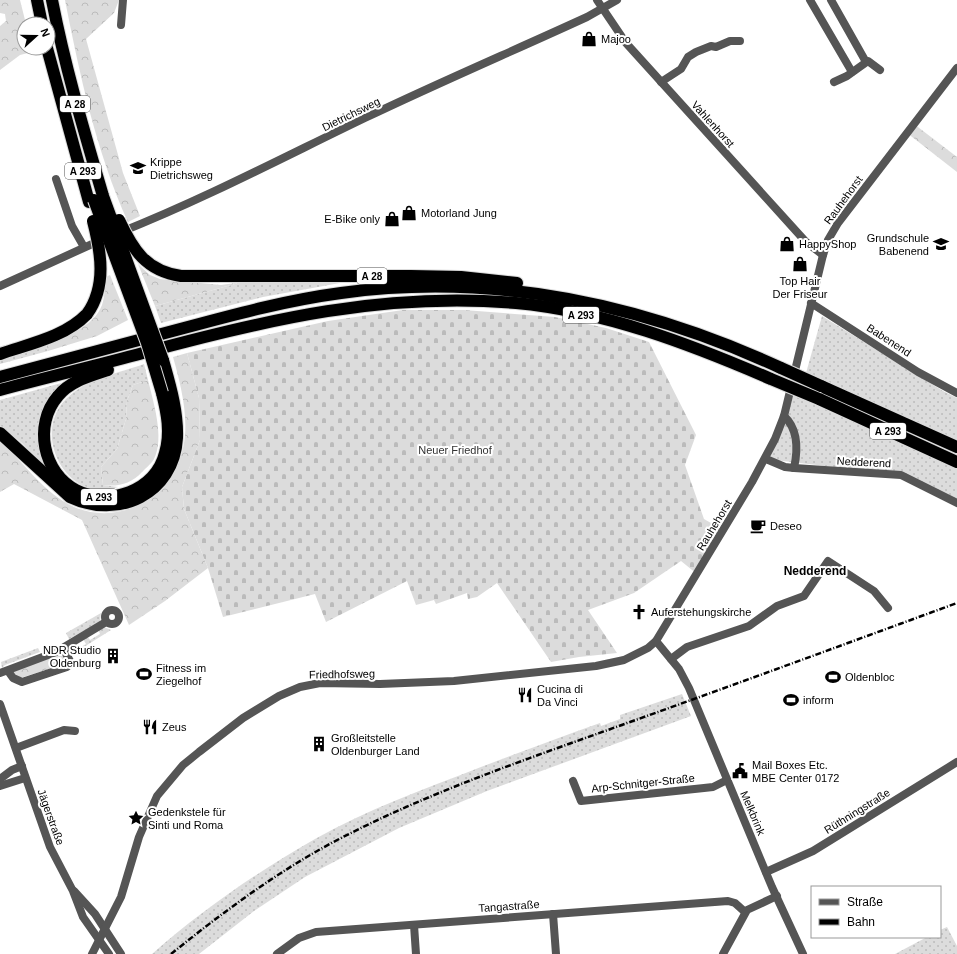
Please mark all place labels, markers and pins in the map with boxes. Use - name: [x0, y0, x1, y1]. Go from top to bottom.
- shop icon: Majoo: [580, 30, 598, 48]
- place label: Majoo: [601, 33, 631, 45]
- place label: Krippe Dietrichsweg: [150, 156, 213, 181]
- school or university icon: Krippe Dietrichsweg: [129, 159, 147, 177]
- shop icon: Motorland Jung: [400, 204, 418, 222]
- place label: Motorland Jung: [421, 207, 497, 219]
- shop icon: E-Bike only: [383, 210, 401, 228]
- place label: E-Bike only: [324, 213, 380, 225]
- place label: Grundschule Babenend: [867, 232, 929, 257]
- shop icon: HappyShop: [778, 235, 796, 253]
- school or university icon: Grundschule Babenend: [932, 235, 950, 253]
- place label: HappyShop: [799, 238, 857, 250]
- shop icon: Top Hair Der Friseur: [791, 255, 809, 273]
- place label: Top Hair Der Friseur: [772, 275, 828, 300]
- cafe icon: Deseo: [749, 517, 767, 535]
- place label: Deseo: [770, 520, 802, 532]
- church icon: Auferstehungskirche: [630, 603, 648, 621]
- place label: Auferstehungskirche: [651, 606, 751, 618]
- place label: NDR Studio Oldenburg: [43, 644, 101, 669]
- building icon: NDR Studio Oldenburg: [104, 647, 122, 665]
- place label: Fitness im Ziegelhof: [156, 662, 206, 687]
- sports icon: Fitness im Ziegelhof: [135, 665, 153, 683]
- sports icon: Oldenbloc: [824, 668, 842, 686]
- place label: Oldenbloc: [845, 671, 895, 683]
- place label: Cucina di Da Vinci: [537, 683, 583, 708]
- restaurant icon: Cucina di Da Vinci: [516, 686, 534, 704]
- sports icon: inform: [782, 691, 800, 709]
- place label: inform: [803, 694, 834, 706]
- restaurant icon: Zeus: [141, 718, 159, 736]
- place label: Zeus: [162, 721, 187, 733]
- place label: Großleitstelle Oldenburger Land: [331, 732, 420, 757]
- building icon: Großleitstelle Oldenburger Land: [310, 735, 328, 753]
- place label: Mail Boxes Etc. MBE Center 0172: [752, 759, 839, 784]
- public building icon: Mail Boxes Etc. MBE Center 0172: [731, 762, 749, 780]
- place label: Gedenkstele für Sinti und Roma: [148, 806, 226, 831]
- place icon: Gedenkstele für Sinti und Roma: [127, 809, 145, 827]

